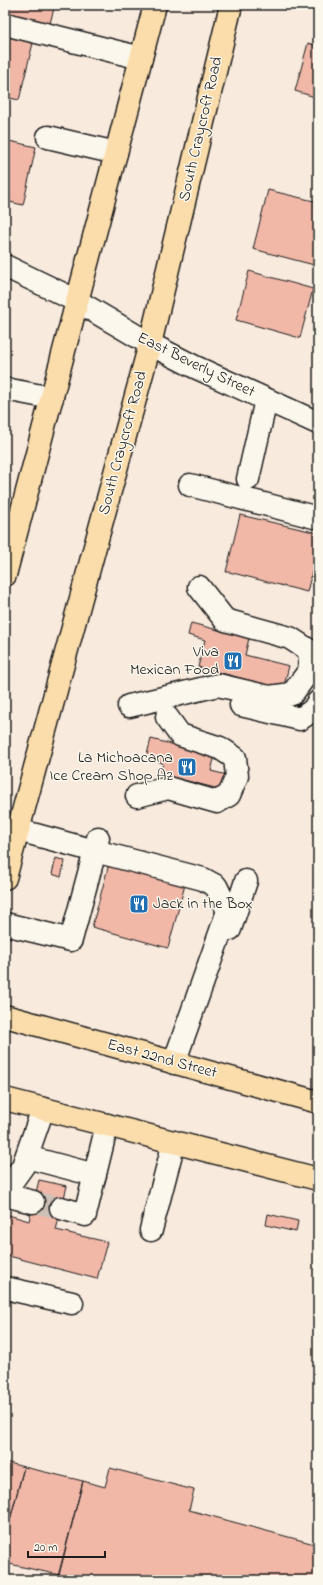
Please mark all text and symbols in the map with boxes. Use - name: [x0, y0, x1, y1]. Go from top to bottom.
- street label: South Craycroft Road: [173, 54, 229, 204]
- street label: East Beverly Street: [133, 326, 260, 404]
- street label: South Craycroft Road: [92, 369, 154, 517]
- place label: Viva Mexican Food: [130, 640, 219, 682]
- restaurant icon: Viva Mexican Food: [222, 650, 244, 672]
- place label: La Michoacana Ice Cream Shop Az: [50, 746, 173, 788]
- restaurant icon: La Michoacana Ice Cream Shop Az: [176, 756, 198, 778]
- place label: Jack in the Box: [153, 892, 253, 916]
- restaurant icon: Jack in the Box: [128, 893, 150, 915]
- street label: East 22nd Street: [104, 1033, 220, 1085]
- scale bar: [28, 1533, 105, 1559]
- text: 20 m: [34, 1539, 57, 1557]

